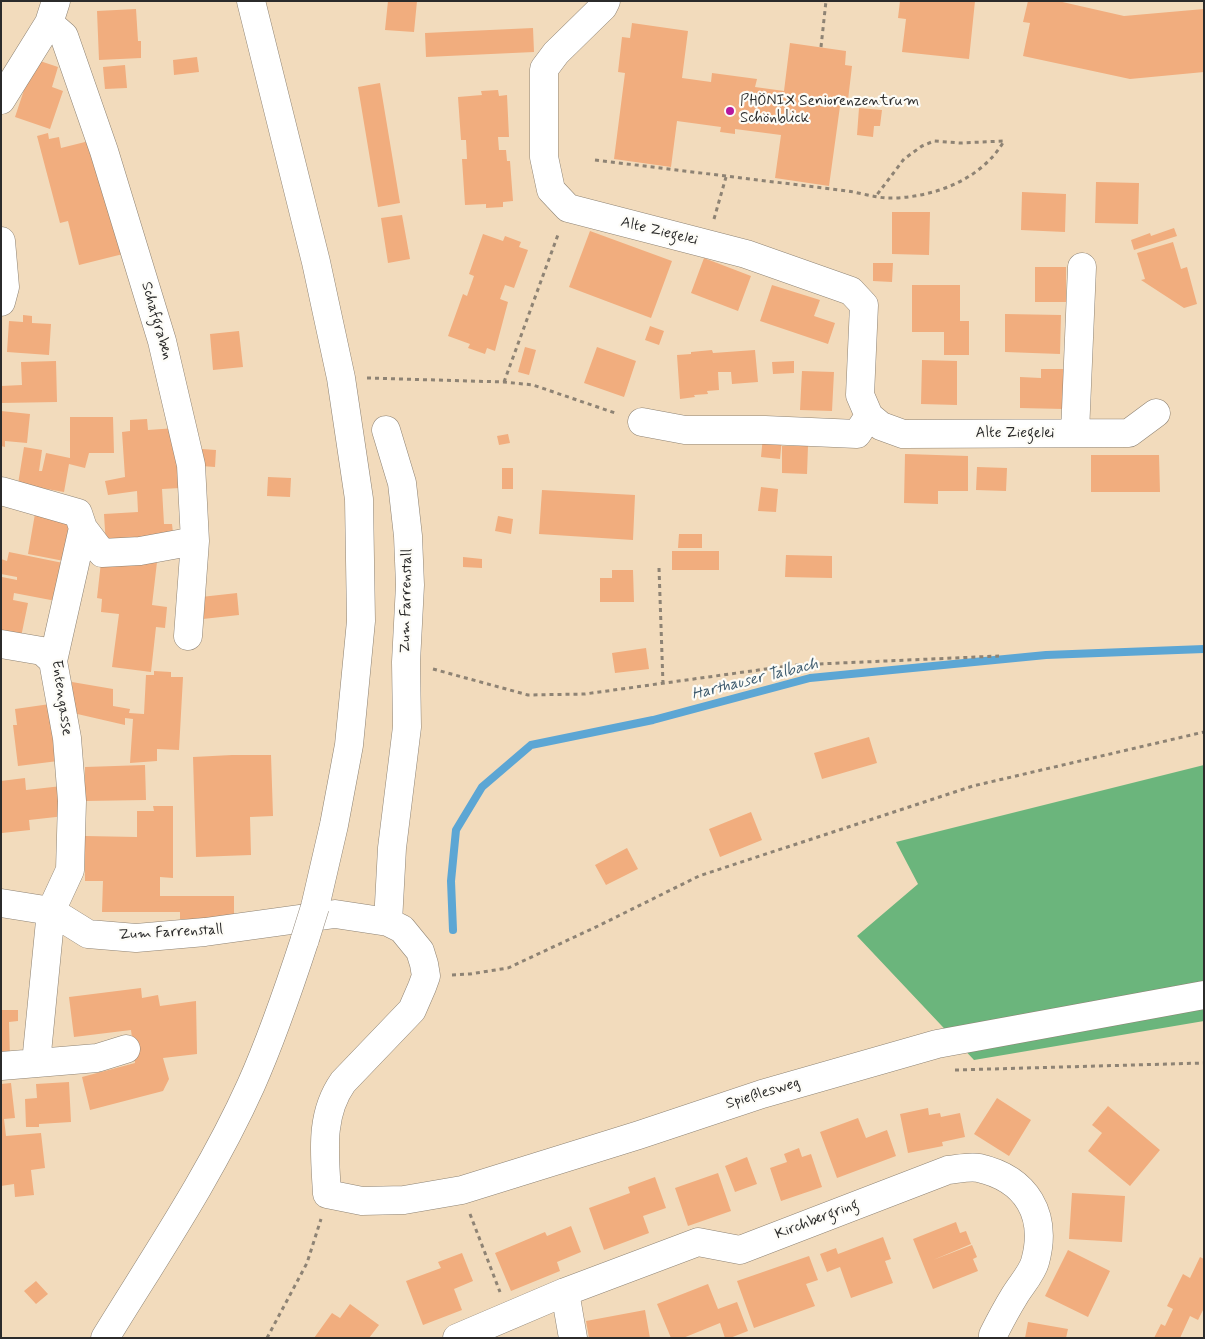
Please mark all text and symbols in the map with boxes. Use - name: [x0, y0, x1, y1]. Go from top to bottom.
- place label: PHÖNIX Seniorenzentrum Schönblick: [740, 93, 919, 128]
- marker: PHÖNIX Seniorenzentrum Schönblick: [724, 105, 736, 117]
- street label: Alte Ziegelei: [619, 214, 699, 250]
- street label: Schafgraben: [136, 280, 176, 362]
- street label: Alte Ziegelei: [976, 425, 1054, 443]
- street label: Zum Farrenstall: [397, 549, 417, 653]
- water label: Harthauser Talbach: [690, 655, 820, 705]
- street label: Entengasse: [47, 659, 75, 737]
- street label: Zum Farrenstall: [118, 921, 224, 945]
- street label: Spießlesweg: [724, 1074, 802, 1114]
- street label: Kirchbergring: [773, 1196, 861, 1244]

